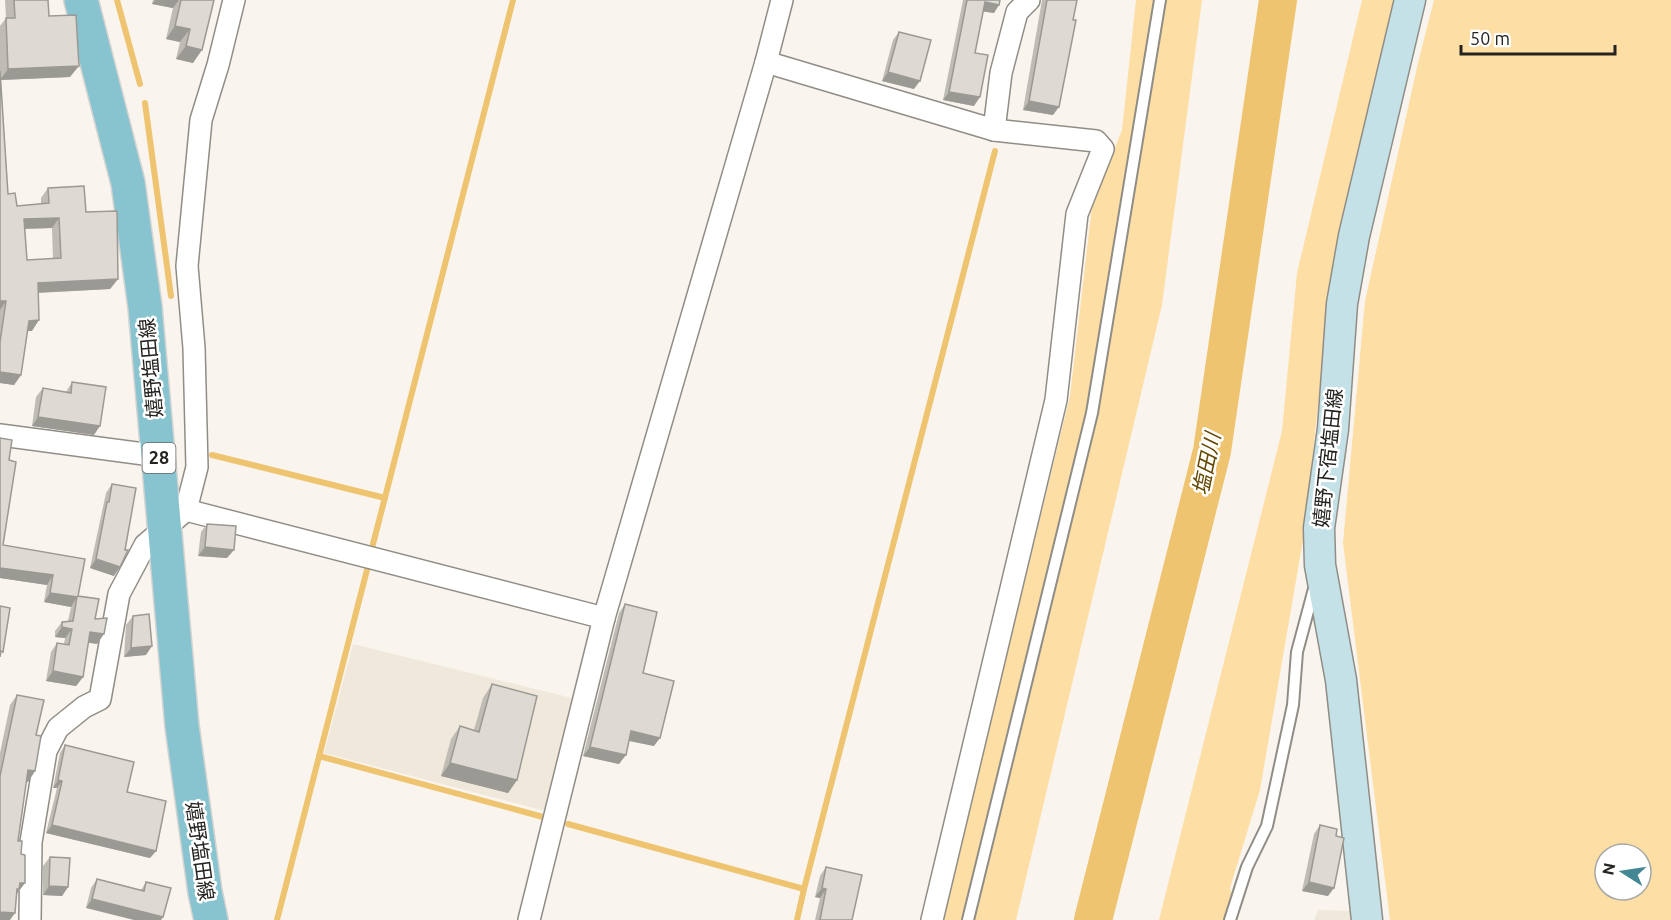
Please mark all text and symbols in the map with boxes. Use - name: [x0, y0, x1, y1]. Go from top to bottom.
- scale bar: [1461, 18, 1616, 56]
- text: 50 m: [1470, 28, 1510, 48]
- street label: 嬉野塩田線: [135, 317, 166, 419]
- street label: 嬉野下宿塩田線: [1309, 387, 1346, 529]
- water label: 塩田川: [1188, 429, 1225, 497]
- road number: 28: [142, 443, 176, 473]
- street label: 嬉野塩田線: [182, 800, 219, 902]
- north arrow: [1593, 842, 1653, 902]
- text: N: [1598, 861, 1618, 877]

